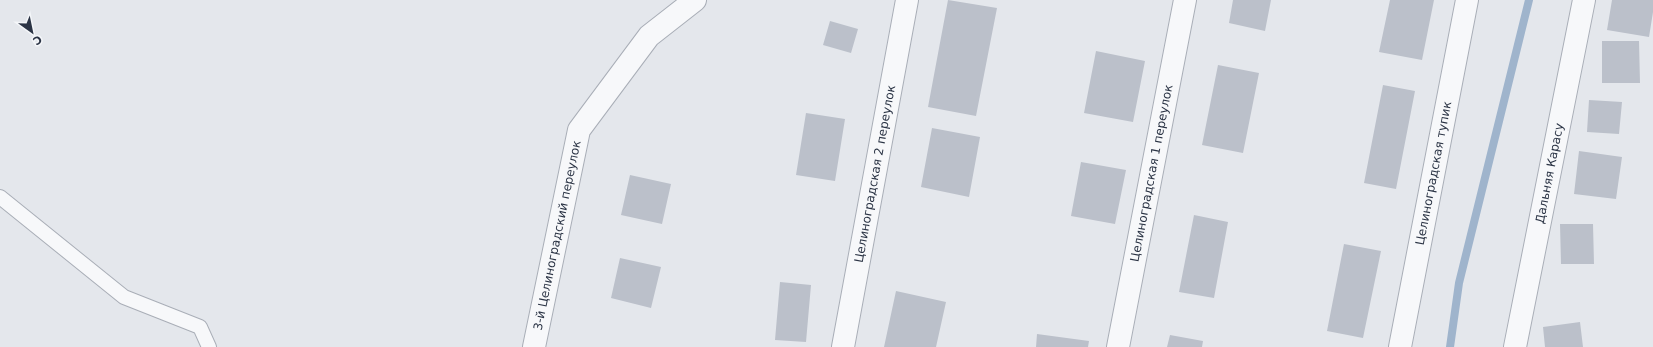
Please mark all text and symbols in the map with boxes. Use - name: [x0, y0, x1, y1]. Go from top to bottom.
- north arrow: [12, 12, 52, 52]
- text: С: [30, 32, 44, 48]
- street label: Целиноградская 1 переулок: [1128, 83, 1176, 263]
- street label: Целиноградская 2 переулок: [852, 84, 898, 264]
- street label: Целиноградская тупик: [1413, 100, 1454, 246]
- street label: Дальняя Карасу: [1533, 122, 1566, 225]
- street label: 3-й Целиноградский переулок: [531, 139, 584, 332]

